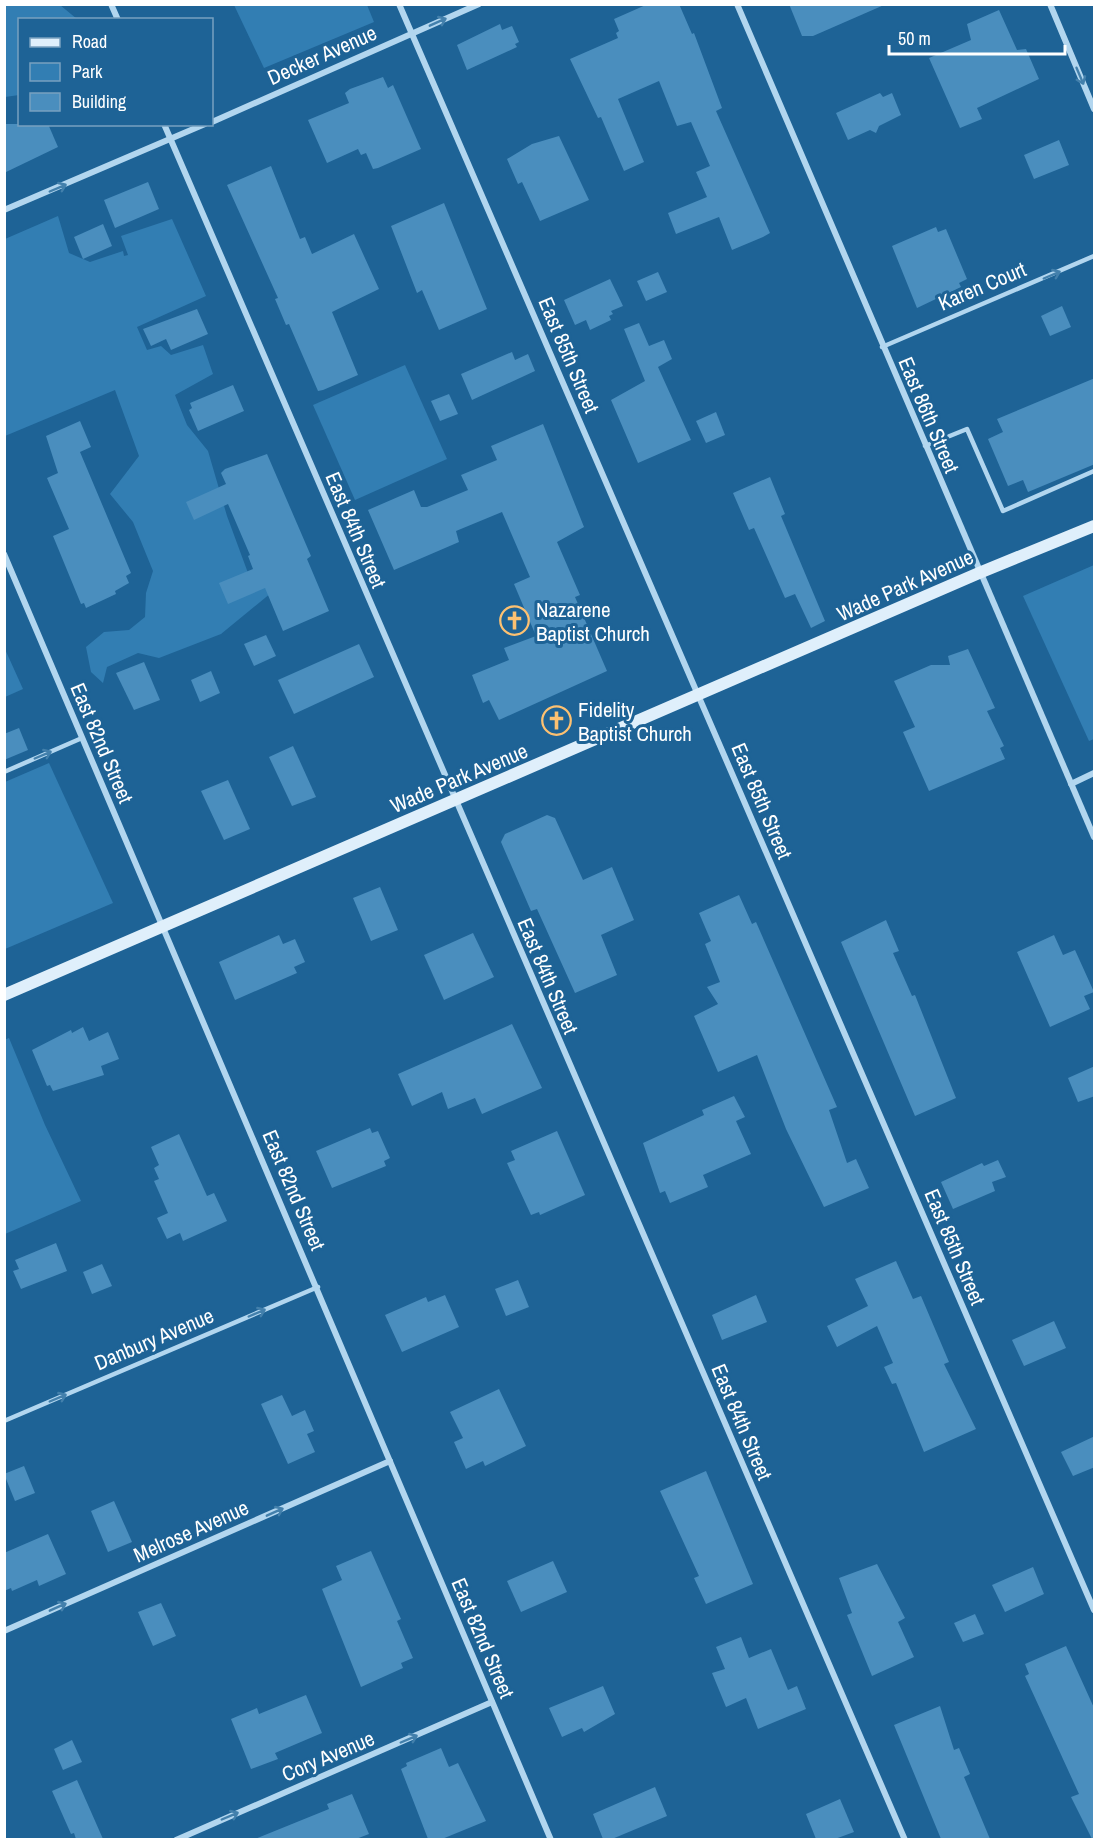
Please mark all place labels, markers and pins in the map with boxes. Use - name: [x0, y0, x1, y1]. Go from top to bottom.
- place label: Nazarene Baptist Church: [536, 595, 650, 648]
- church icon: Nazarene Baptist Church: [499, 605, 531, 637]
- place label: Fidelity Baptist Church: [578, 695, 692, 748]
- church icon: Fidelity Baptist Church: [541, 705, 573, 737]

